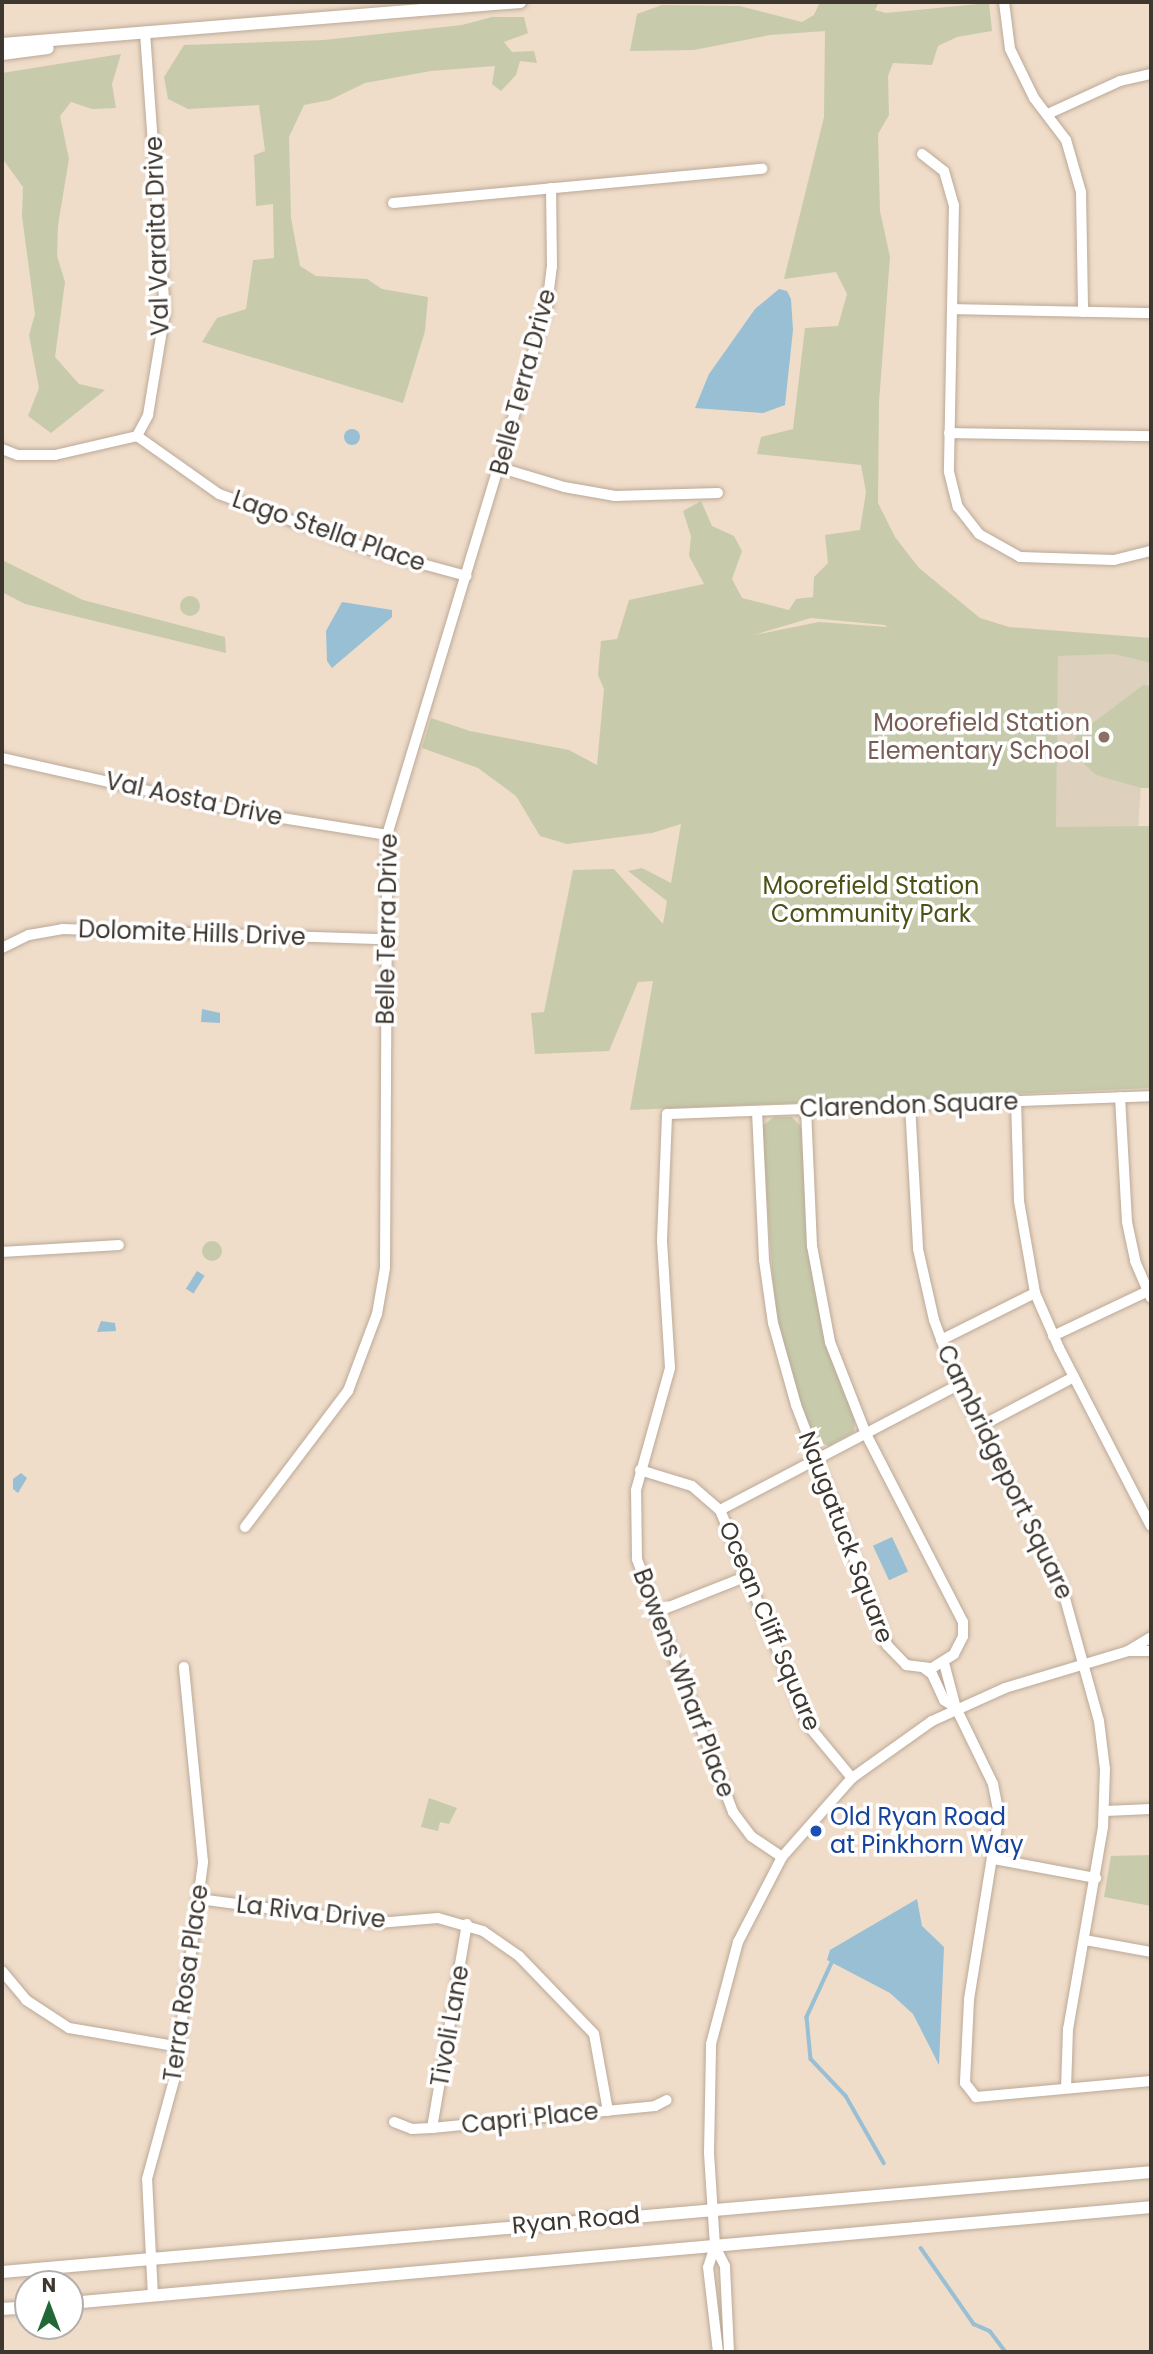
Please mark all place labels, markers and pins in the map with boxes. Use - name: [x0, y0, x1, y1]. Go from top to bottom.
- place label: Moorefield Station Elementary School: [867, 709, 1090, 765]
- marker: Moorefield Station Elementary School: [1096, 729, 1112, 745]
- place label: Old Ryan Road at Pinkhorn Way: [830, 1803, 1023, 1859]
- marker: Old Ryan Road at Pinkhorn Way: [808, 1823, 824, 1839]

